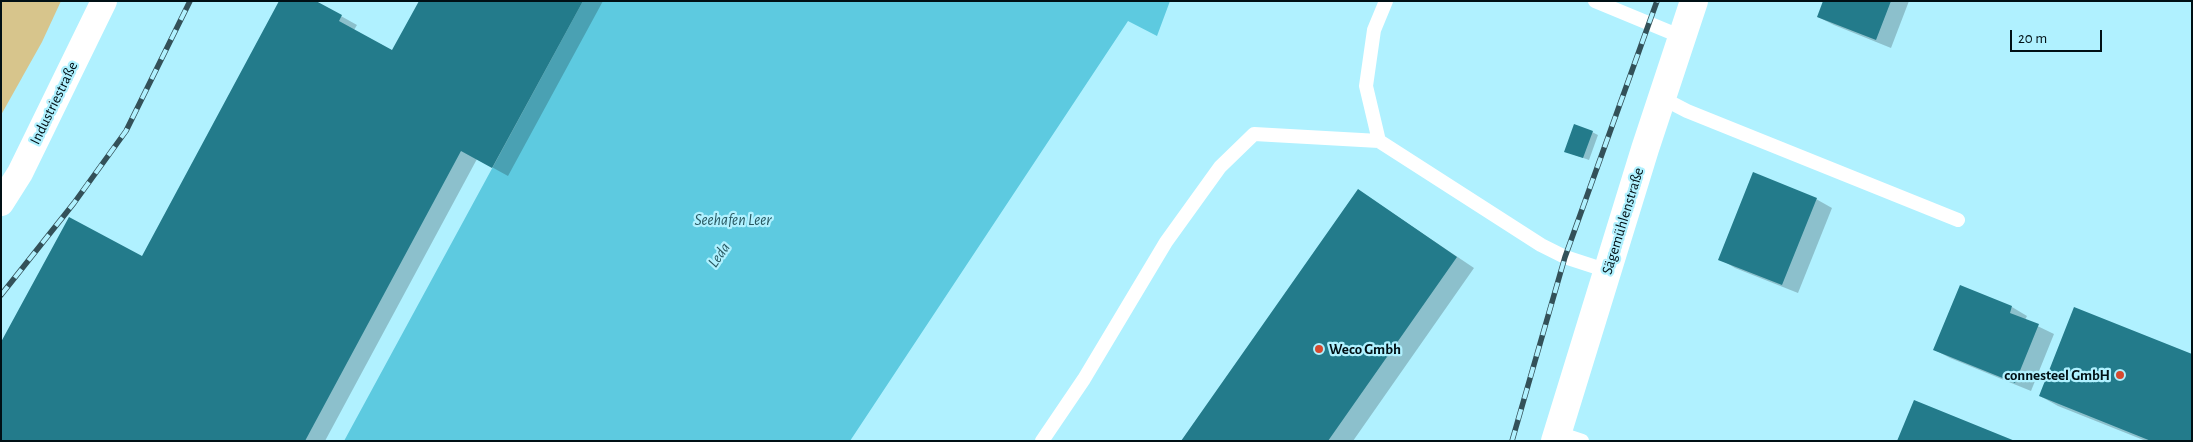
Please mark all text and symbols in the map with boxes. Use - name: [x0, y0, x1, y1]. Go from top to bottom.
- scale bar: [2013, 20, 2106, 52]
- text: 20 m: [2018, 31, 2047, 46]
- street label: Industriestraße: [26, 59, 82, 147]
- street label: Sägemühlenstraße: [1598, 165, 1648, 277]
- water label: Seehafen Leer: [695, 210, 771, 230]
- water label: Leda: [704, 239, 734, 271]
- place label: Weco Gmbh: [1329, 340, 1401, 358]
- marker: Weco Gmbh: [1313, 343, 1325, 355]
- place label: connesteel GmbH: [2004, 366, 2110, 384]
- marker: connesteel GmbH: [2114, 369, 2126, 381]

